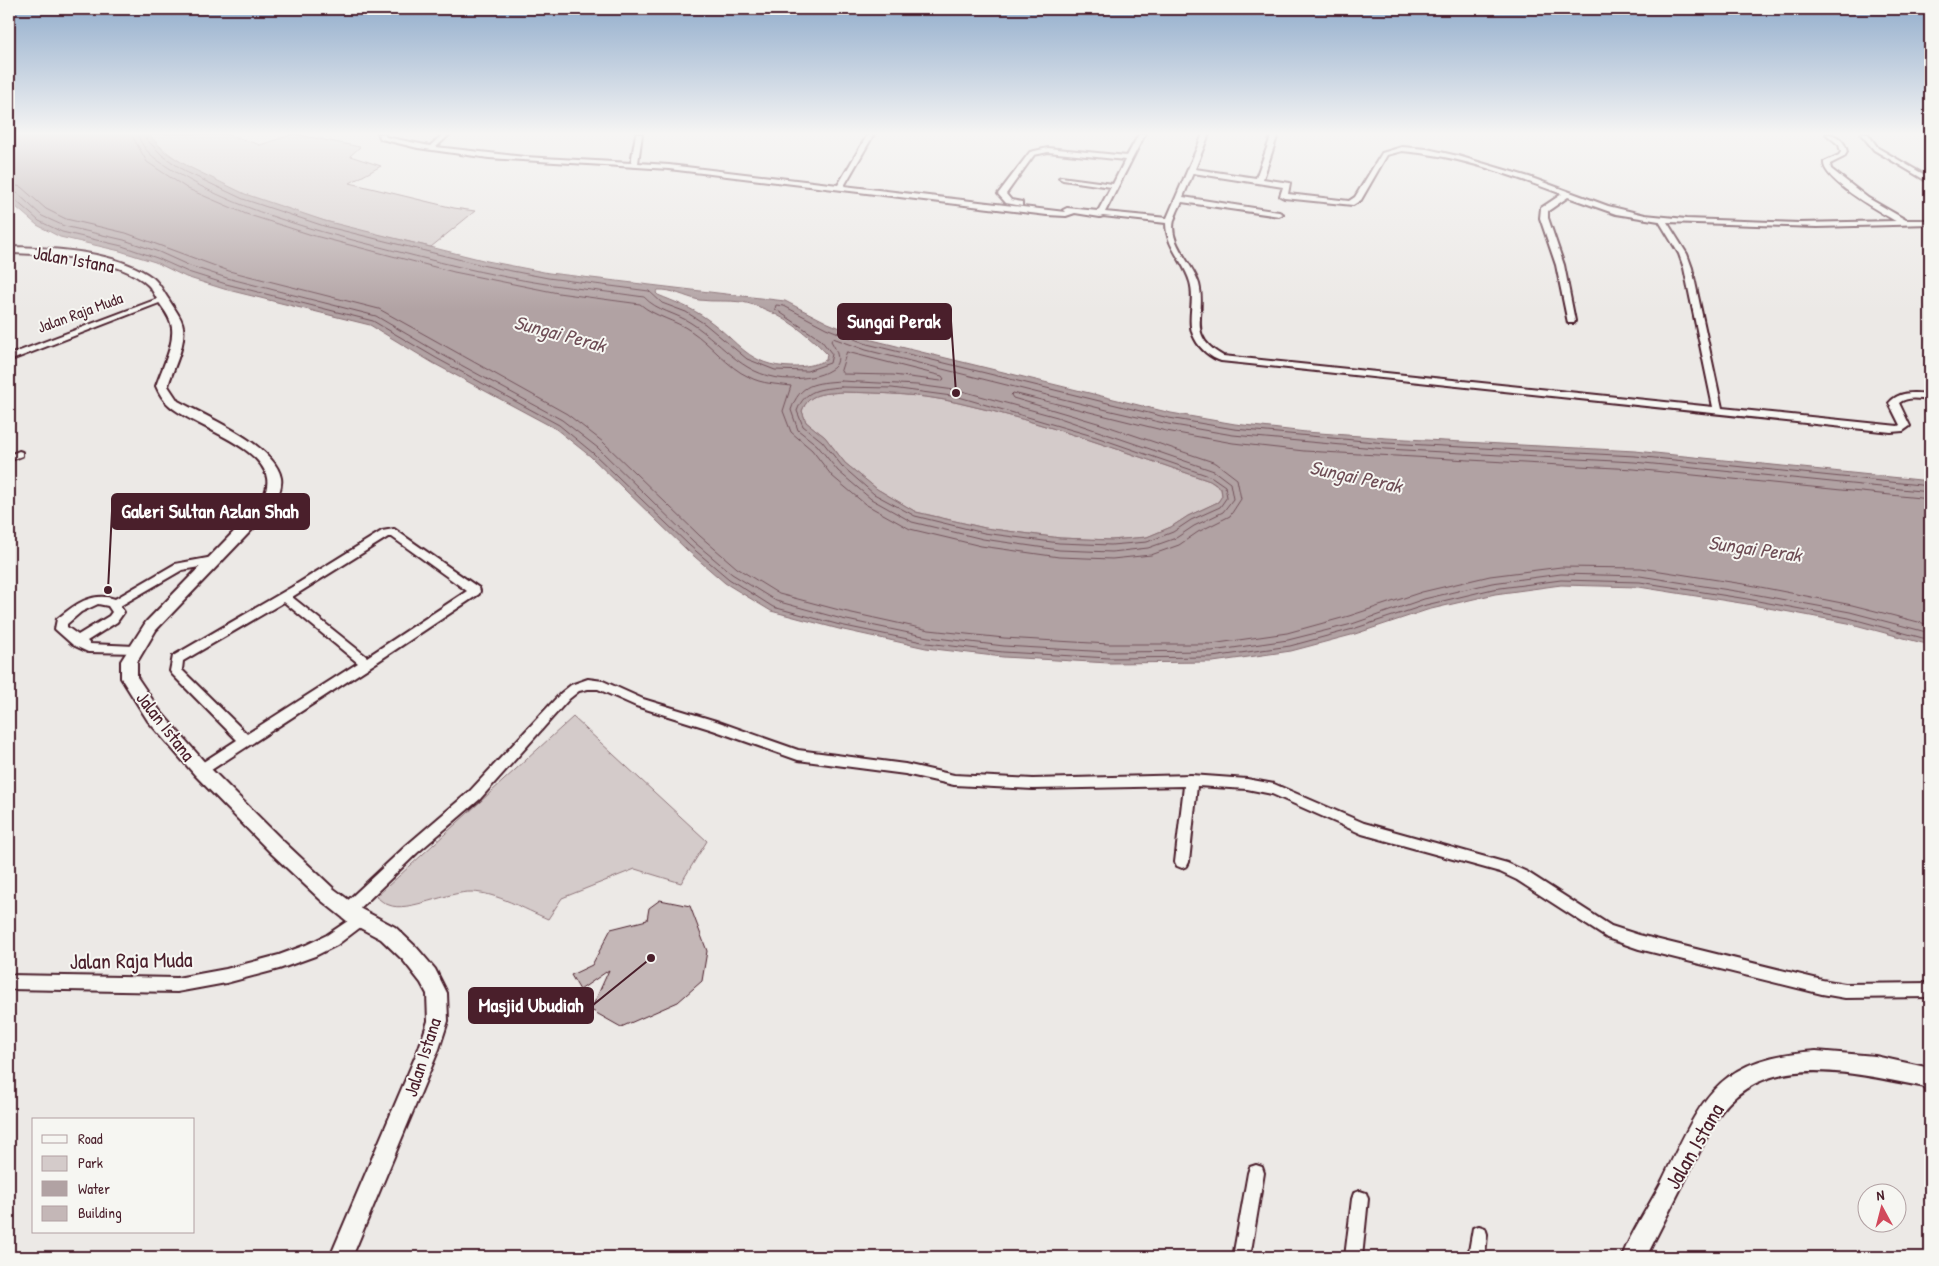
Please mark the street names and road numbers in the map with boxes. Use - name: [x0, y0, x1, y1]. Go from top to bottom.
- street label: Jalan Istana: [31, 239, 117, 279]
- street label: Jalan Raja Muda: [34, 286, 126, 338]
- street label: Jalan Istana: [131, 686, 202, 767]
- street label: Jalan Raja Muda: [69, 944, 193, 976]
- street label: Jalan Istana: [397, 1014, 447, 1100]
- street label: Jalan Istana: [1657, 1097, 1731, 1194]

